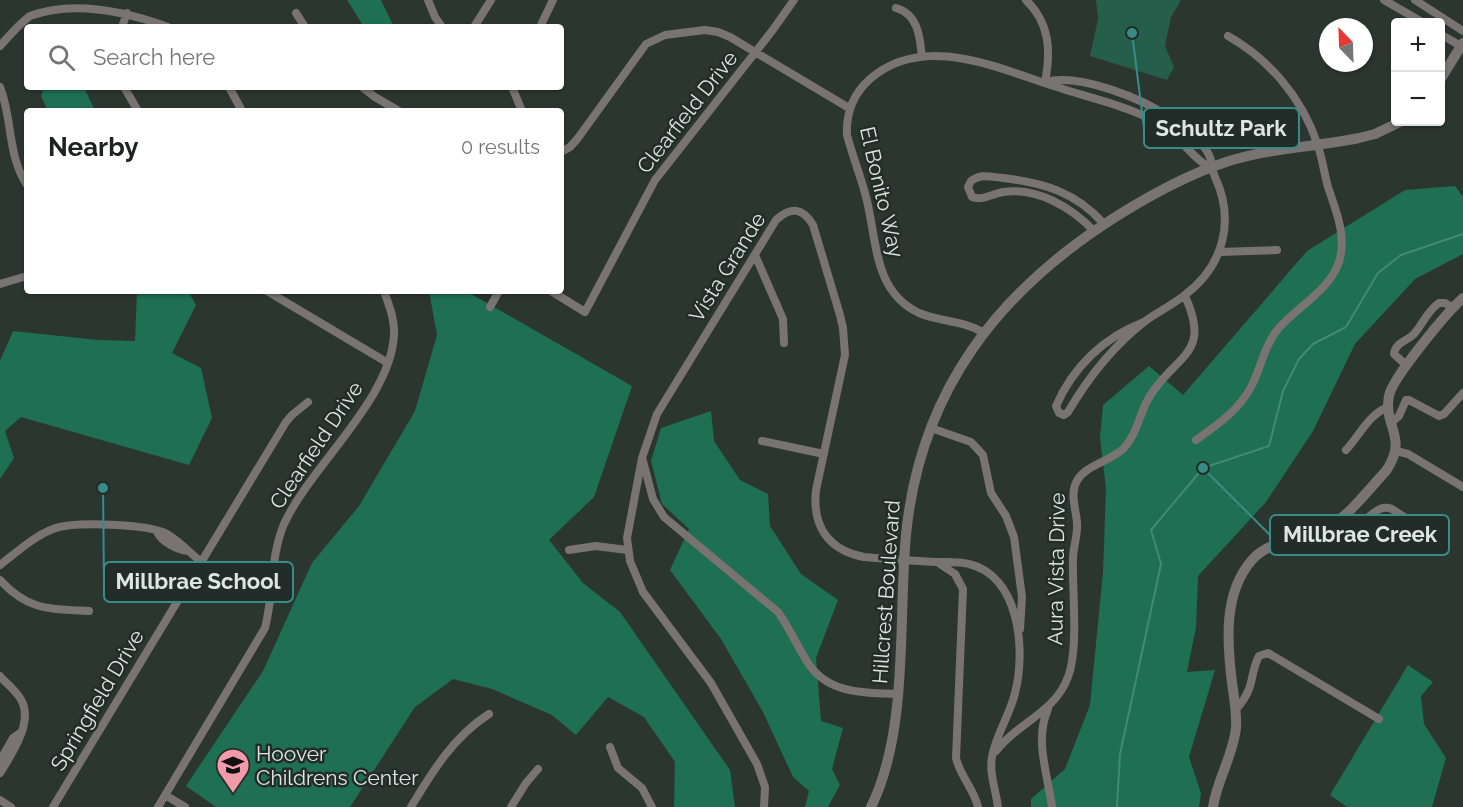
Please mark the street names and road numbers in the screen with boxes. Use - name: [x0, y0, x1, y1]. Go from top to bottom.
- street label: Clearfield Drive: [631, 46, 743, 178]
- street label: El Bonito Way: [855, 124, 909, 260]
- street label: Vista Grande: [683, 208, 771, 326]
- street label: Clearfield Drive: [264, 376, 368, 514]
- street label: Aura Vista Drive: [1042, 492, 1070, 646]
- street label: Hillcrest Boulevard: [867, 499, 905, 685]
- street label: Springfield Drive: [45, 625, 149, 775]

